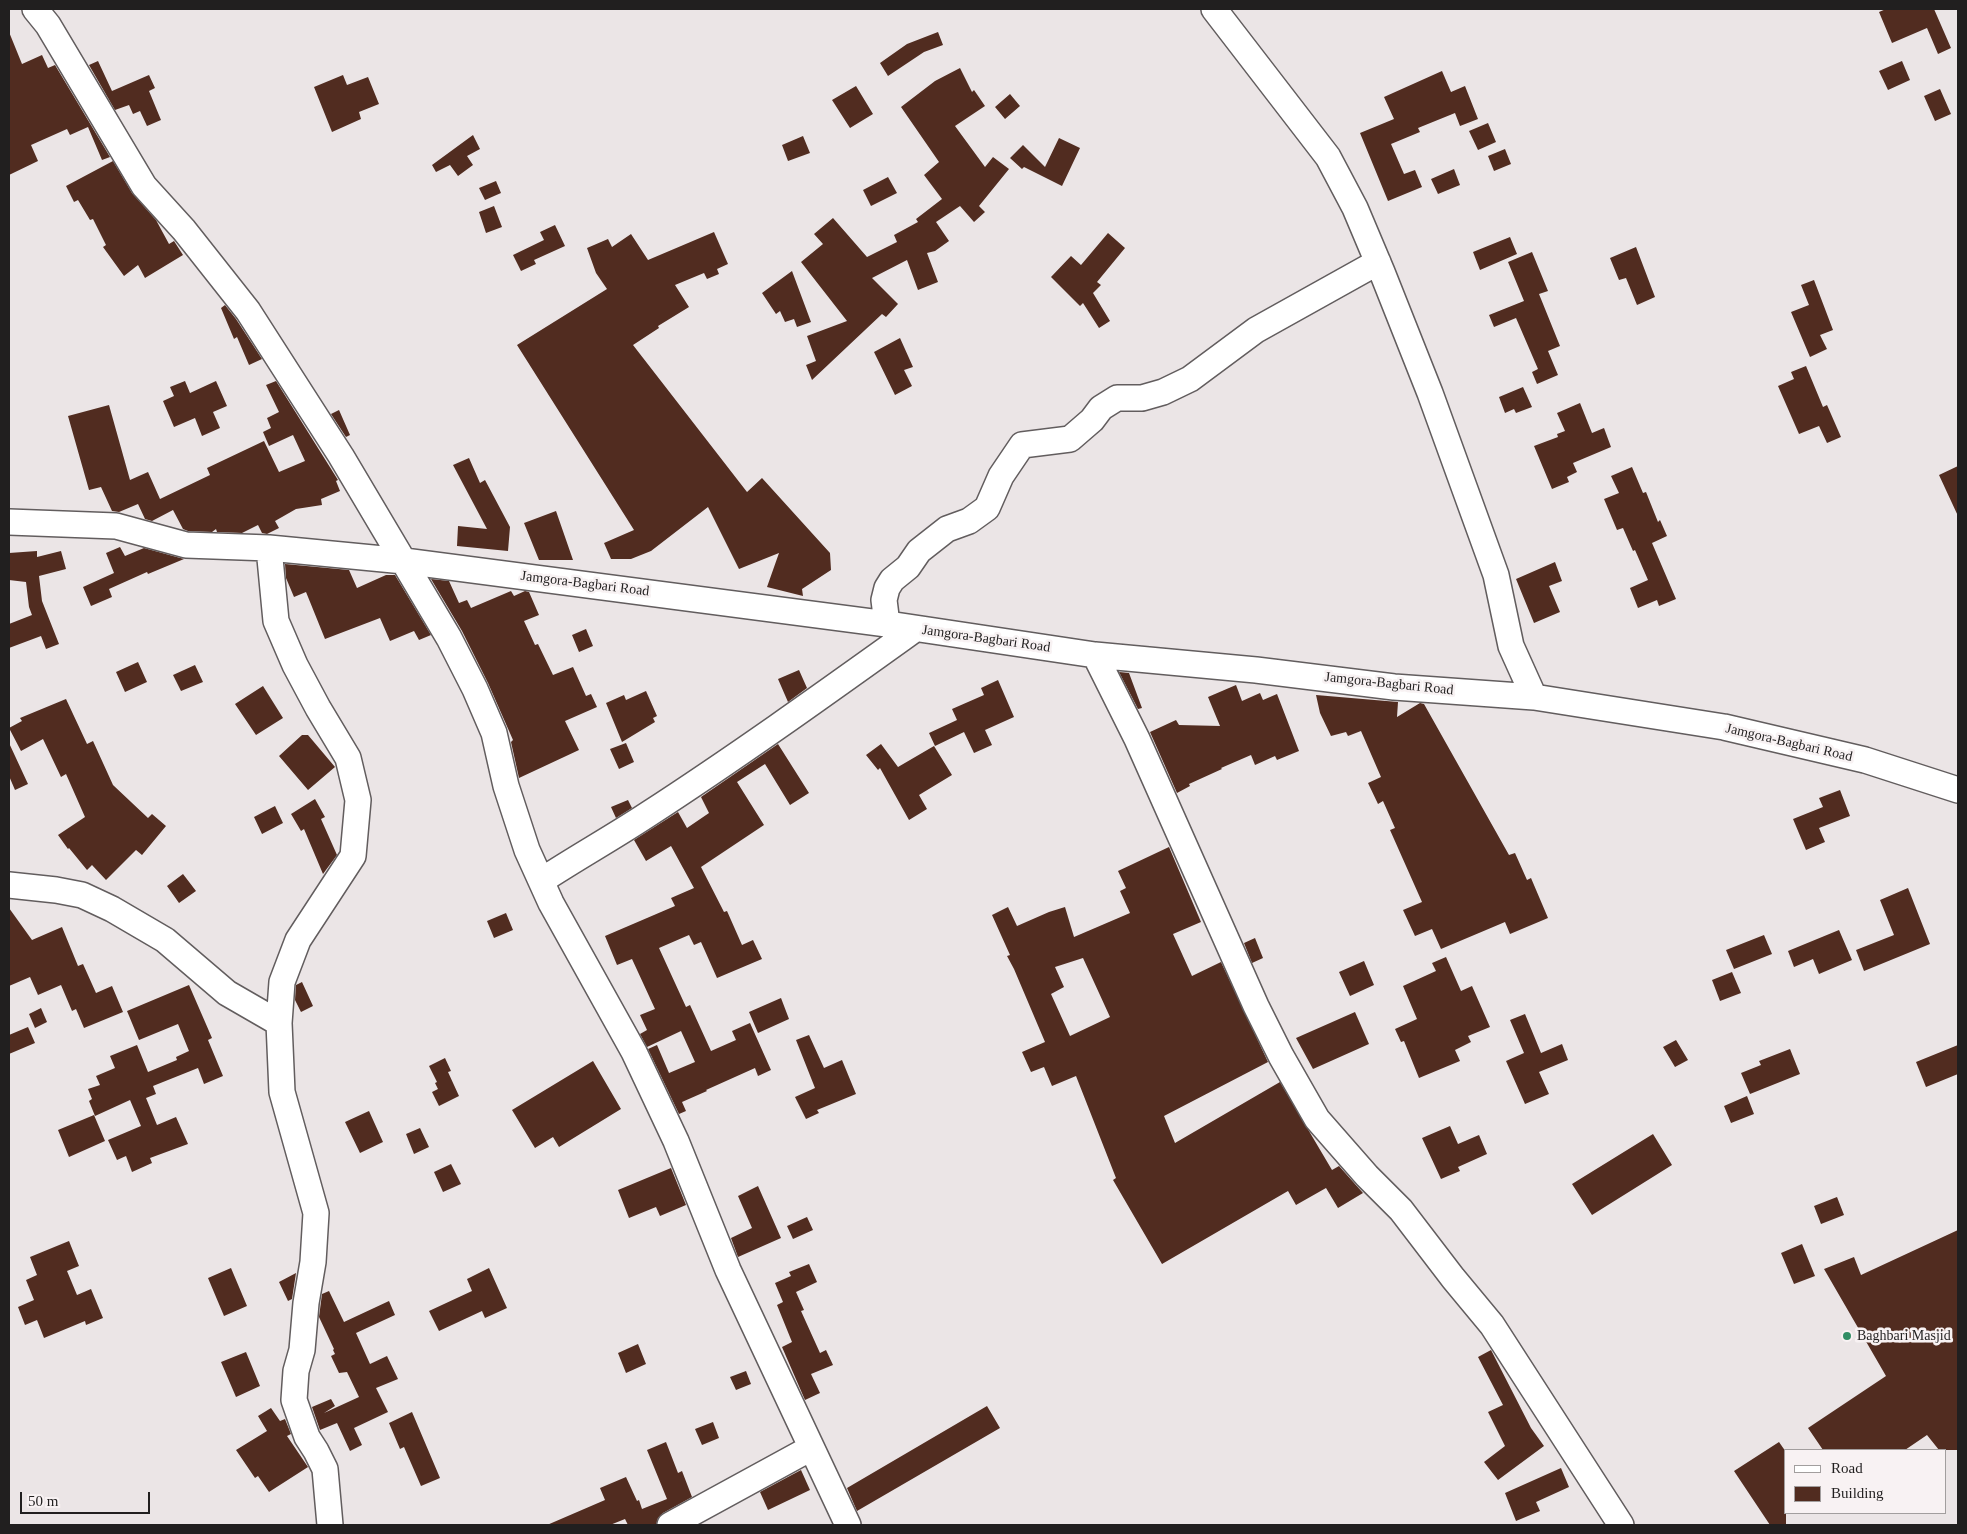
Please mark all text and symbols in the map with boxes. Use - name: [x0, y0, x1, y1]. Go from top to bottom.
- street label: Jamgora-Bagbari Road: [520, 568, 650, 600]
- street label: Jamgora-Bagbari Road: [921, 622, 1051, 656]
- street label: Jamgora-Bagbari Road: [1324, 669, 1454, 699]
- street label: Jamgora-Bagbari Road: [1724, 720, 1854, 766]
- place label: Baghbari Masjid: [1857, 1328, 1951, 1344]
- marker: Baghbari Masjid: [1841, 1330, 1853, 1342]
- legend: [1784, 1449, 1947, 1514]
- text: Road: [1831, 1460, 1863, 1476]
- scale bar: [22, 1482, 152, 1514]
- text: Building: [1831, 1485, 1884, 1501]
- text: 50 m: [28, 1493, 58, 1509]

